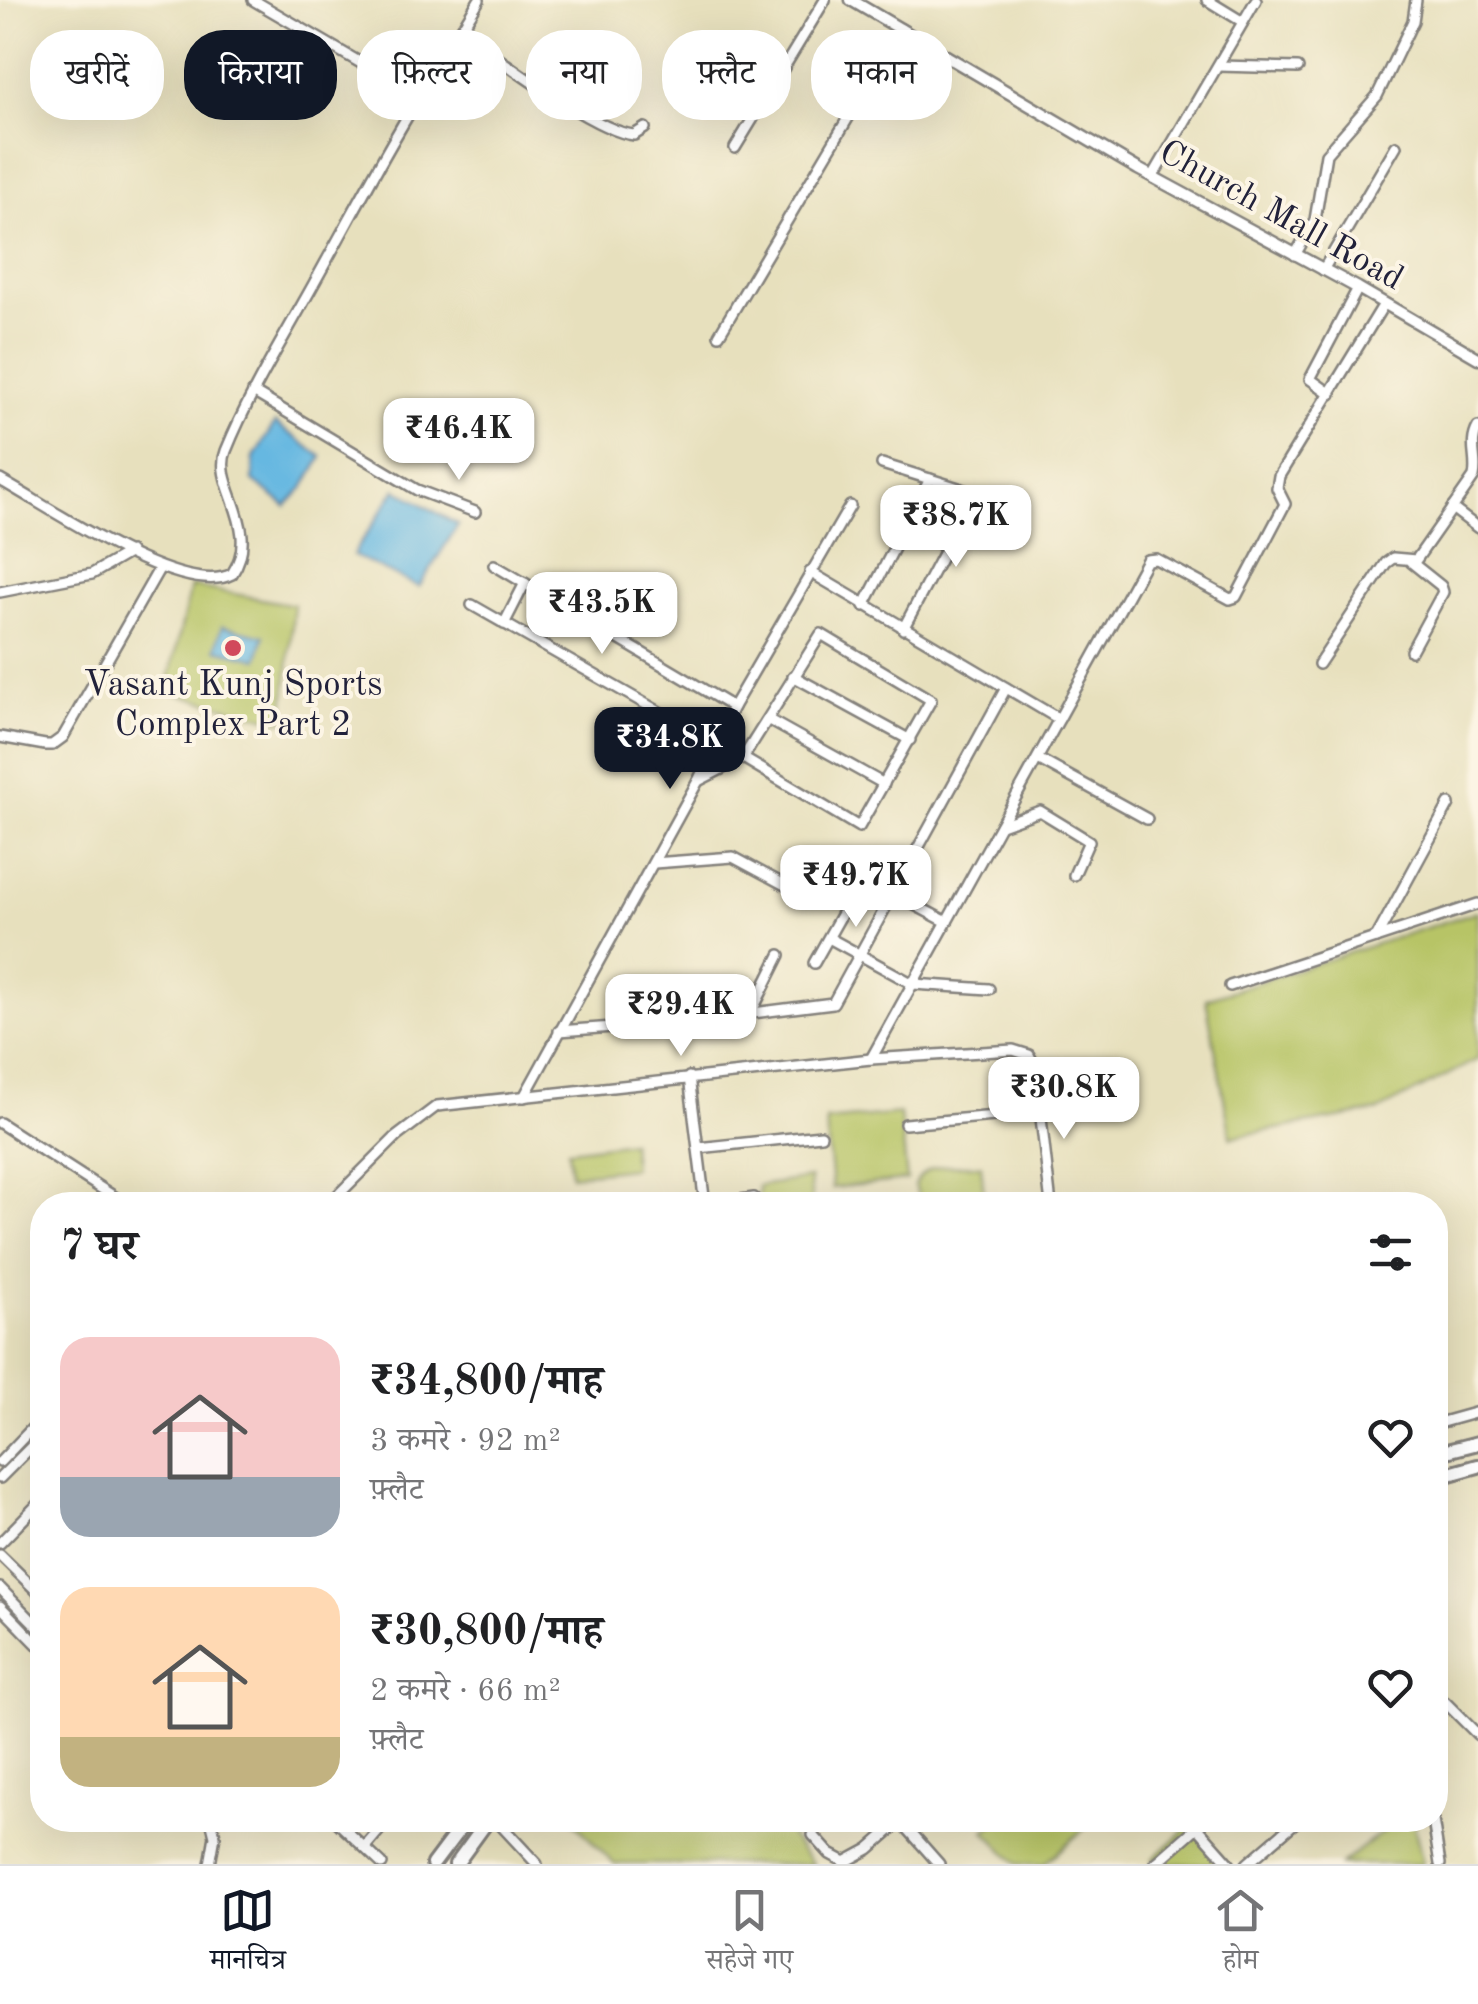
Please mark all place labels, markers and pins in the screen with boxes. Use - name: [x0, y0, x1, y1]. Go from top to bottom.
- pin: ₹46.4K: [378, 398, 540, 483]
- pin: ₹38.7K: [875, 485, 1037, 570]
- pin: ₹43.5K: [521, 572, 683, 657]
- marker: Vasant Kunj Sports Complex Part 2: [222, 637, 244, 659]
- place label: Vasant Kunj Sports Complex Part 2: [84, 668, 382, 743]
- pin: ₹34.8K: [589, 707, 751, 792]
- pin: ₹49.7K: [775, 845, 937, 930]
- pin: ₹29.4K: [600, 974, 762, 1059]
- pin: ₹30.8K: [983, 1057, 1145, 1142]

